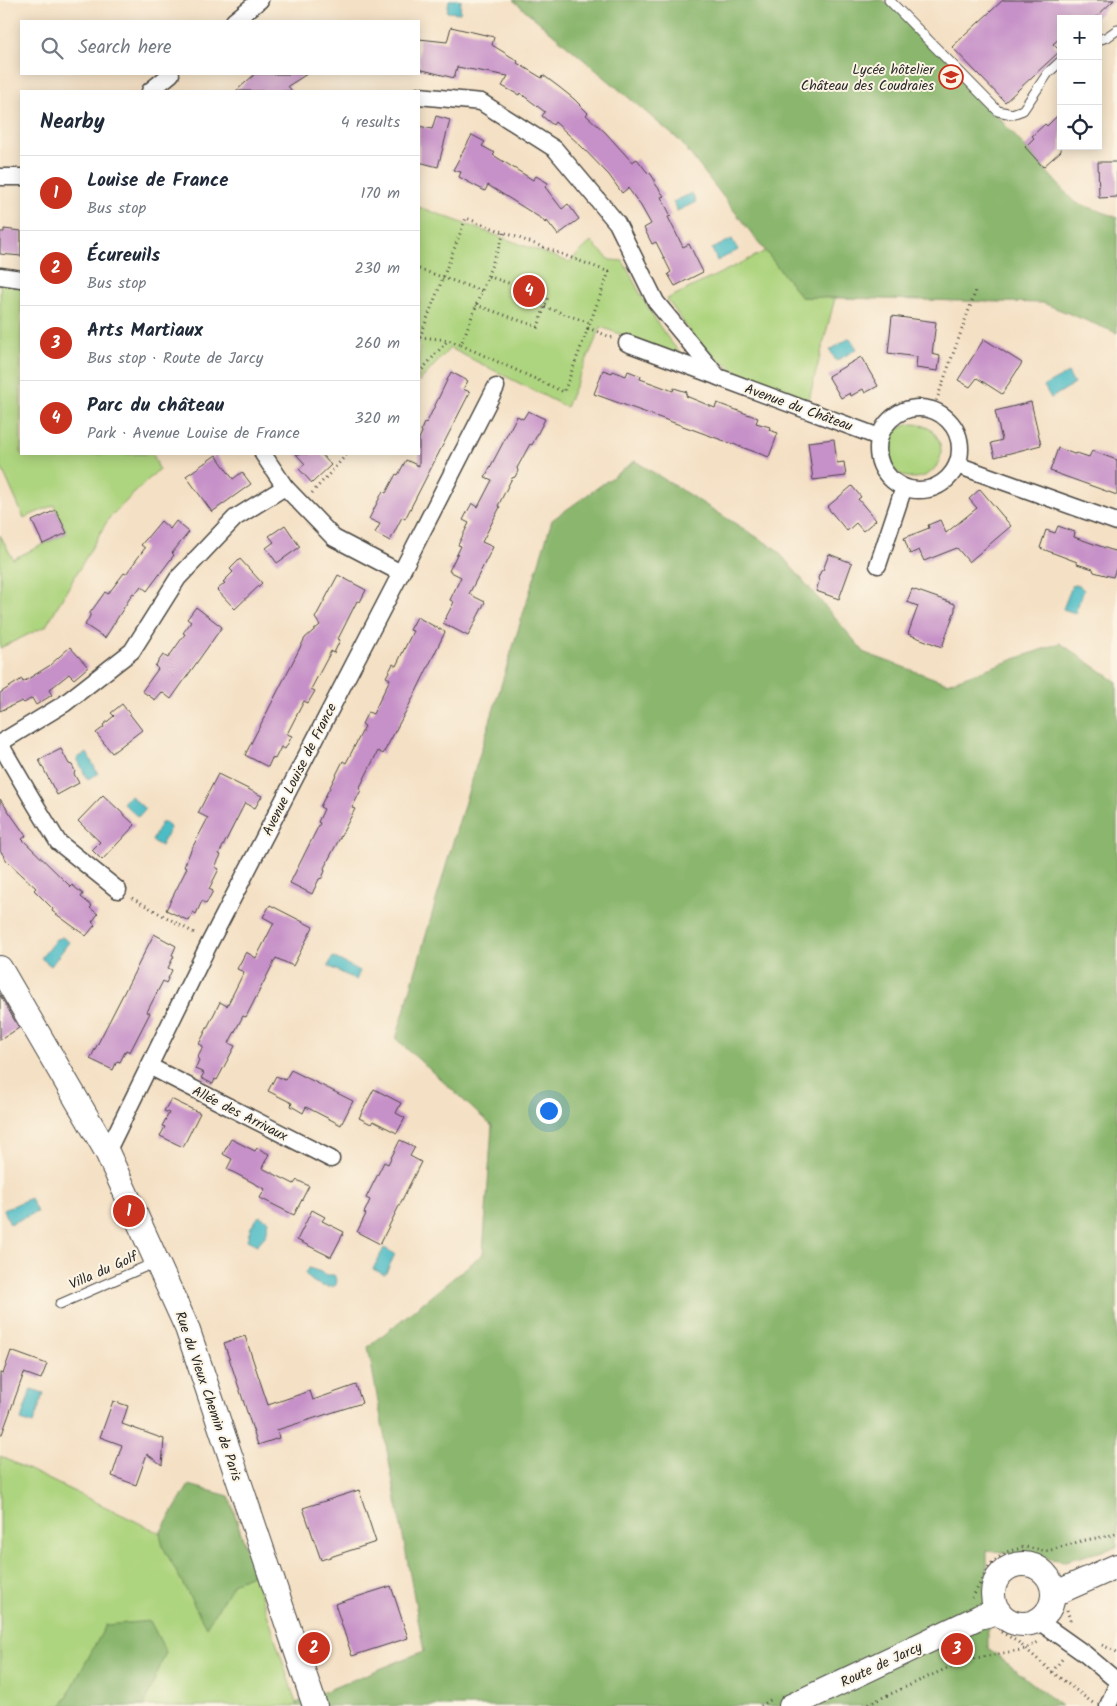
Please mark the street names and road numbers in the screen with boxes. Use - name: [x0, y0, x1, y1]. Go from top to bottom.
- street label: Avenue du Château: [741, 378, 856, 438]
- street label: Avenue Louise de France: [257, 699, 343, 840]
- street label: Allée des Arrivaux: [188, 1080, 292, 1148]
- street label: Villa du Golf: [66, 1245, 143, 1296]
- street label: Rue du Vieux Chemin de Paris: [169, 1308, 247, 1484]
- street label: Route de Jarcy: [837, 1636, 926, 1693]

